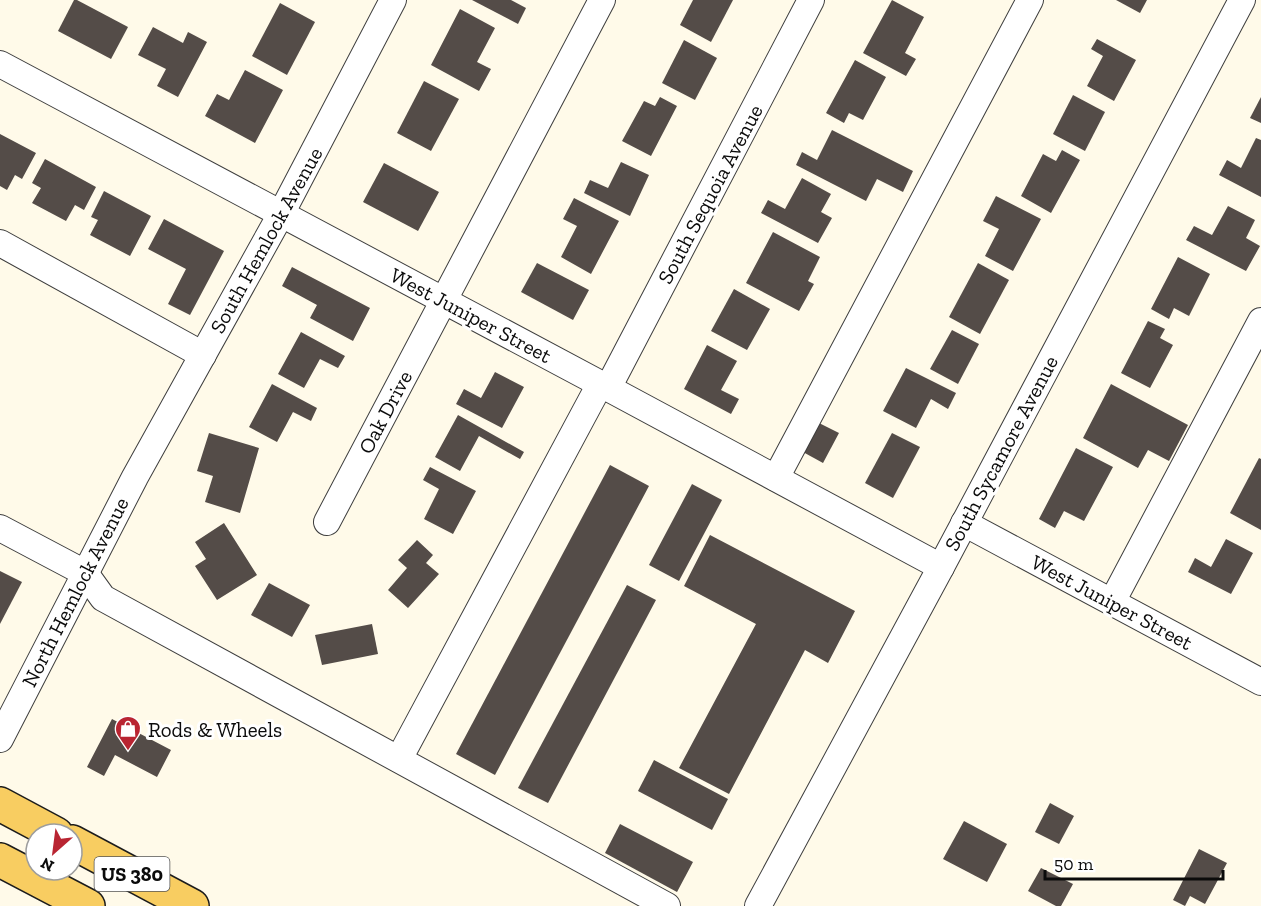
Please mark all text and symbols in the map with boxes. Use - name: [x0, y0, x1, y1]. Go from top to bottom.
- street label: South Sequoia Avenue: [652, 100, 768, 288]
- street label: South Hemlock Avenue: [204, 142, 328, 337]
- street label: West Juniper Street: [386, 262, 556, 368]
- street label: South Sycamore Avenue: [939, 351, 1063, 555]
- street label: Oak Drive: [353, 366, 417, 458]
- street label: North Hemlock Avenue: [16, 493, 134, 691]
- street label: West Juniper Street: [1027, 549, 1197, 655]
- shop icon: Rods & Wheels: [113, 714, 143, 752]
- place label: Rods & Wheels: [148, 717, 282, 742]
- north arrow: [24, 822, 84, 882]
- scale bar: [1045, 843, 1224, 881]
- text: 50 m: [1054, 853, 1094, 875]
- text: N: [37, 854, 57, 876]
- road number: US 380: [94, 857, 170, 891]

